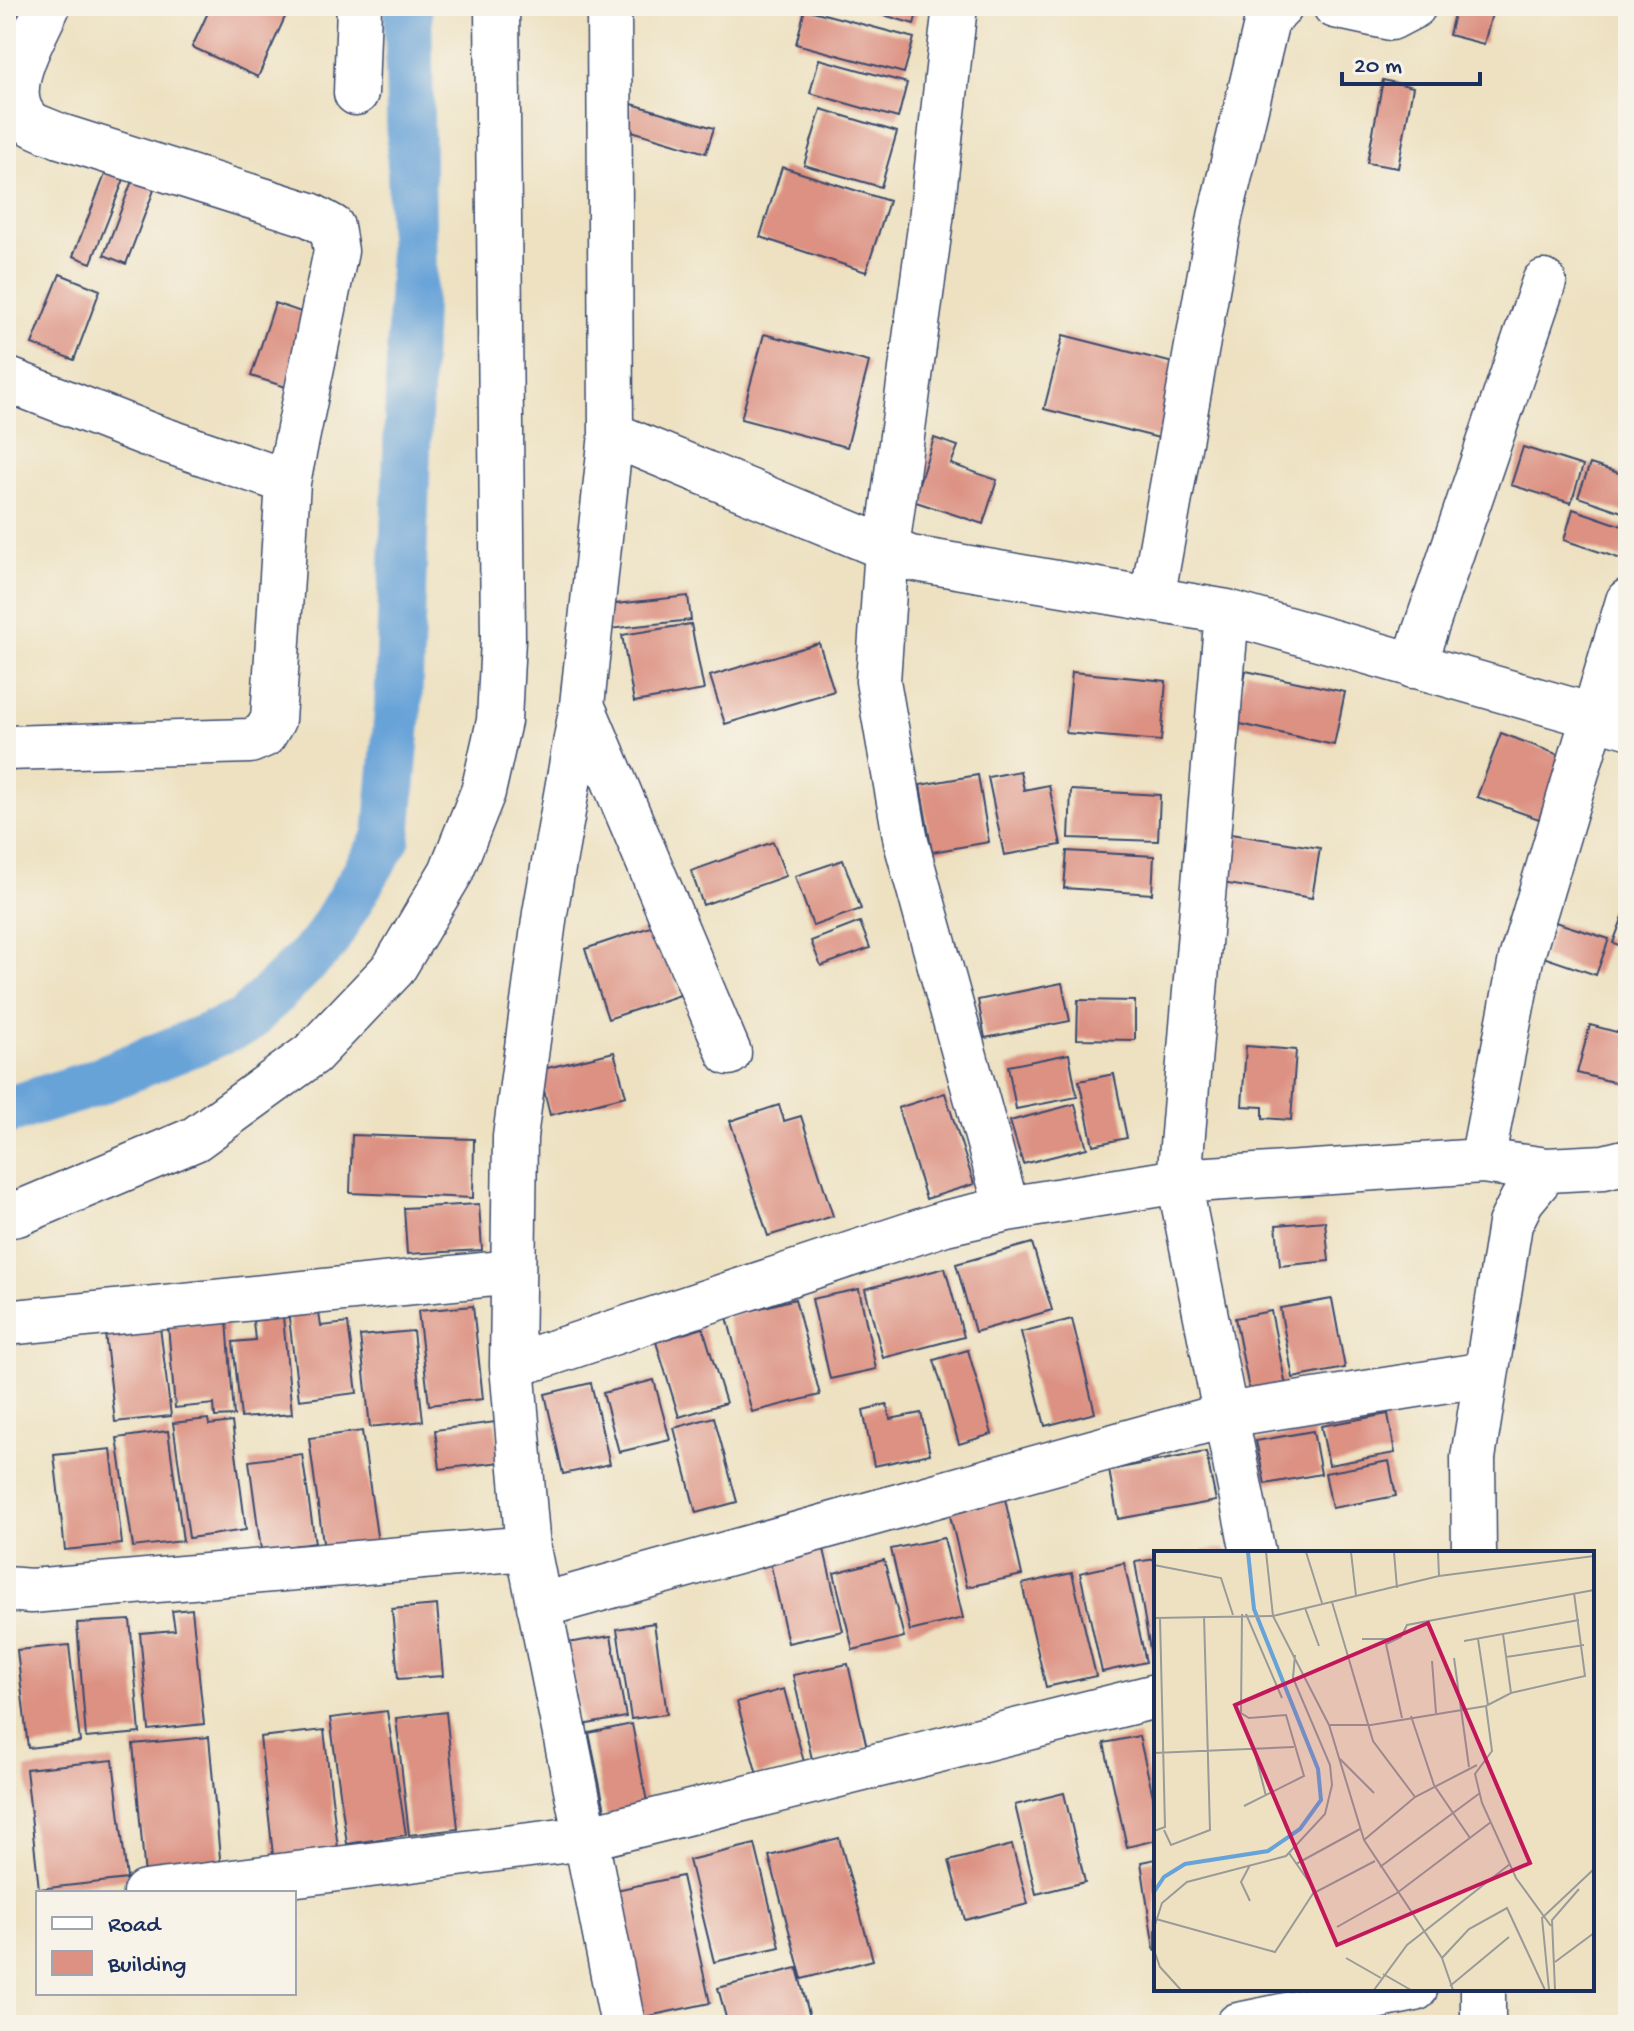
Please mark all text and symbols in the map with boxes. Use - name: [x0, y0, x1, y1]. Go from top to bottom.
- scale bar: [1342, 36, 1480, 86]
- text: 20 m: [1354, 53, 1402, 82]
- inset map: [1154, 1551, 1594, 1991]
- legend: [36, 1891, 296, 1995]
- text: Road: [108, 1912, 162, 1941]
- text: Building: [107, 1952, 186, 1981]

